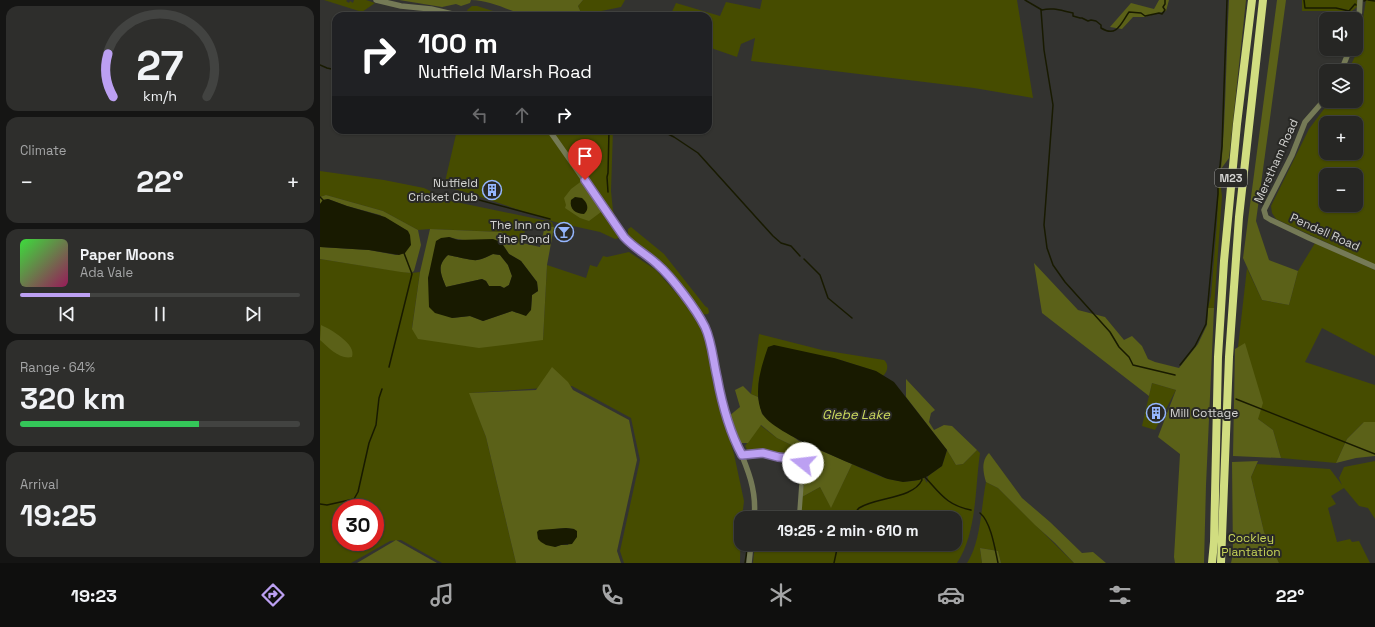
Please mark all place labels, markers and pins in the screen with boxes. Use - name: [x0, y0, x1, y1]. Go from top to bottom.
- pin: [568, 139, 602, 180]
- place label: Nutfield Cricket Club: [408, 175, 478, 205]
- building icon: Nutfield Cricket Club: [481, 179, 503, 201]
- place label: The Inn on the Pond: [490, 217, 550, 247]
- bar icon: The Inn on the Pond: [553, 221, 575, 243]
- building icon: Mill Cottage: [1145, 402, 1167, 424]
- place label: Mill Cottage: [1170, 405, 1238, 421]

